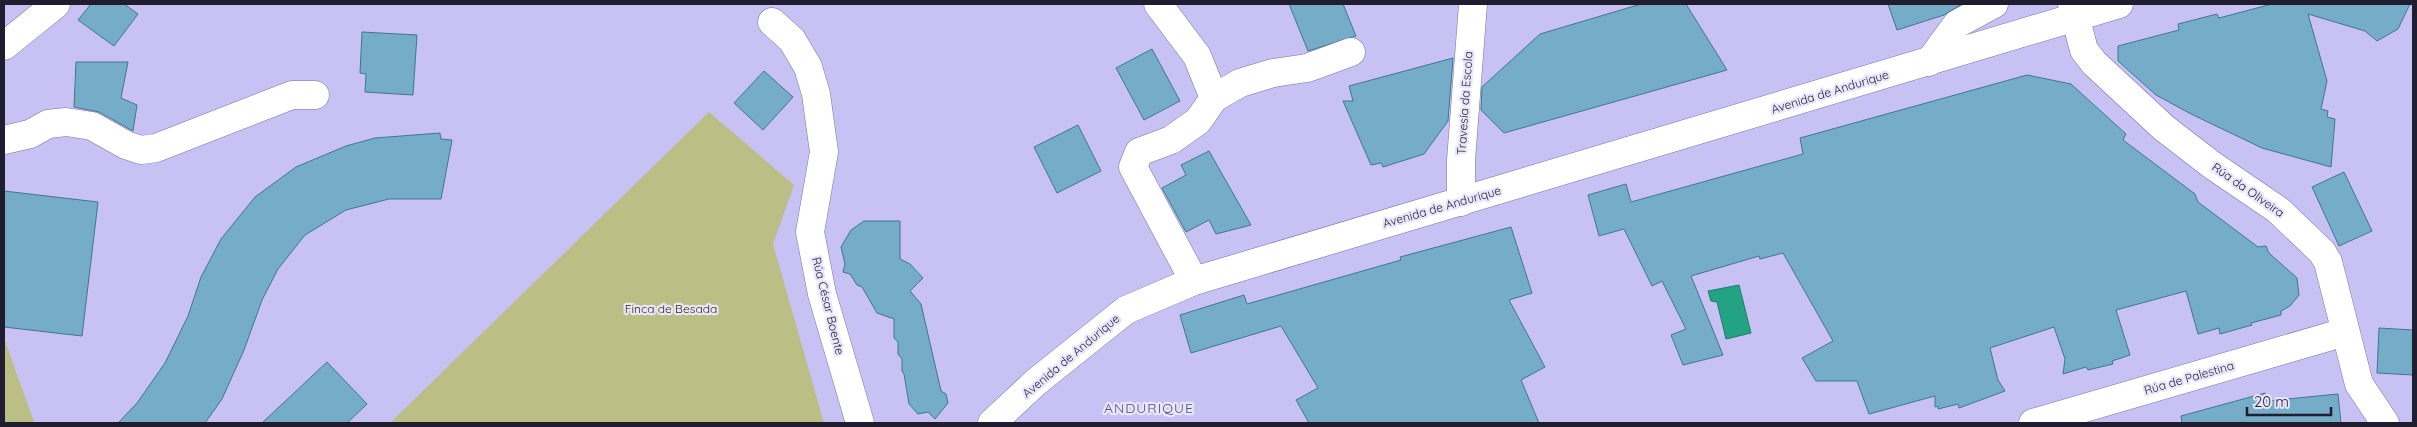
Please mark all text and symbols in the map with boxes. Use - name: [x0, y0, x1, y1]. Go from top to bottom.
- street label: Travesía da Escola: [1453, 51, 1476, 155]
- street label: Avenida de Andurique: [1769, 66, 1891, 117]
- street label: Rúa da Oliveira: [2209, 159, 2287, 220]
- street label: Avenida de Andurique: [1381, 182, 1503, 231]
- street label: Rúa César Boente: [809, 255, 848, 357]
- park label: Finca de Besada: [625, 301, 717, 316]
- street label: Avenida de Andurique: [1019, 310, 1122, 401]
- street label: Rúa de Palestina: [2142, 358, 2236, 398]
- scale bar: [2247, 384, 2331, 416]
- text: 20 m: [2254, 392, 2289, 411]
- district label: ANDURIQUE: [1104, 399, 1194, 417]

